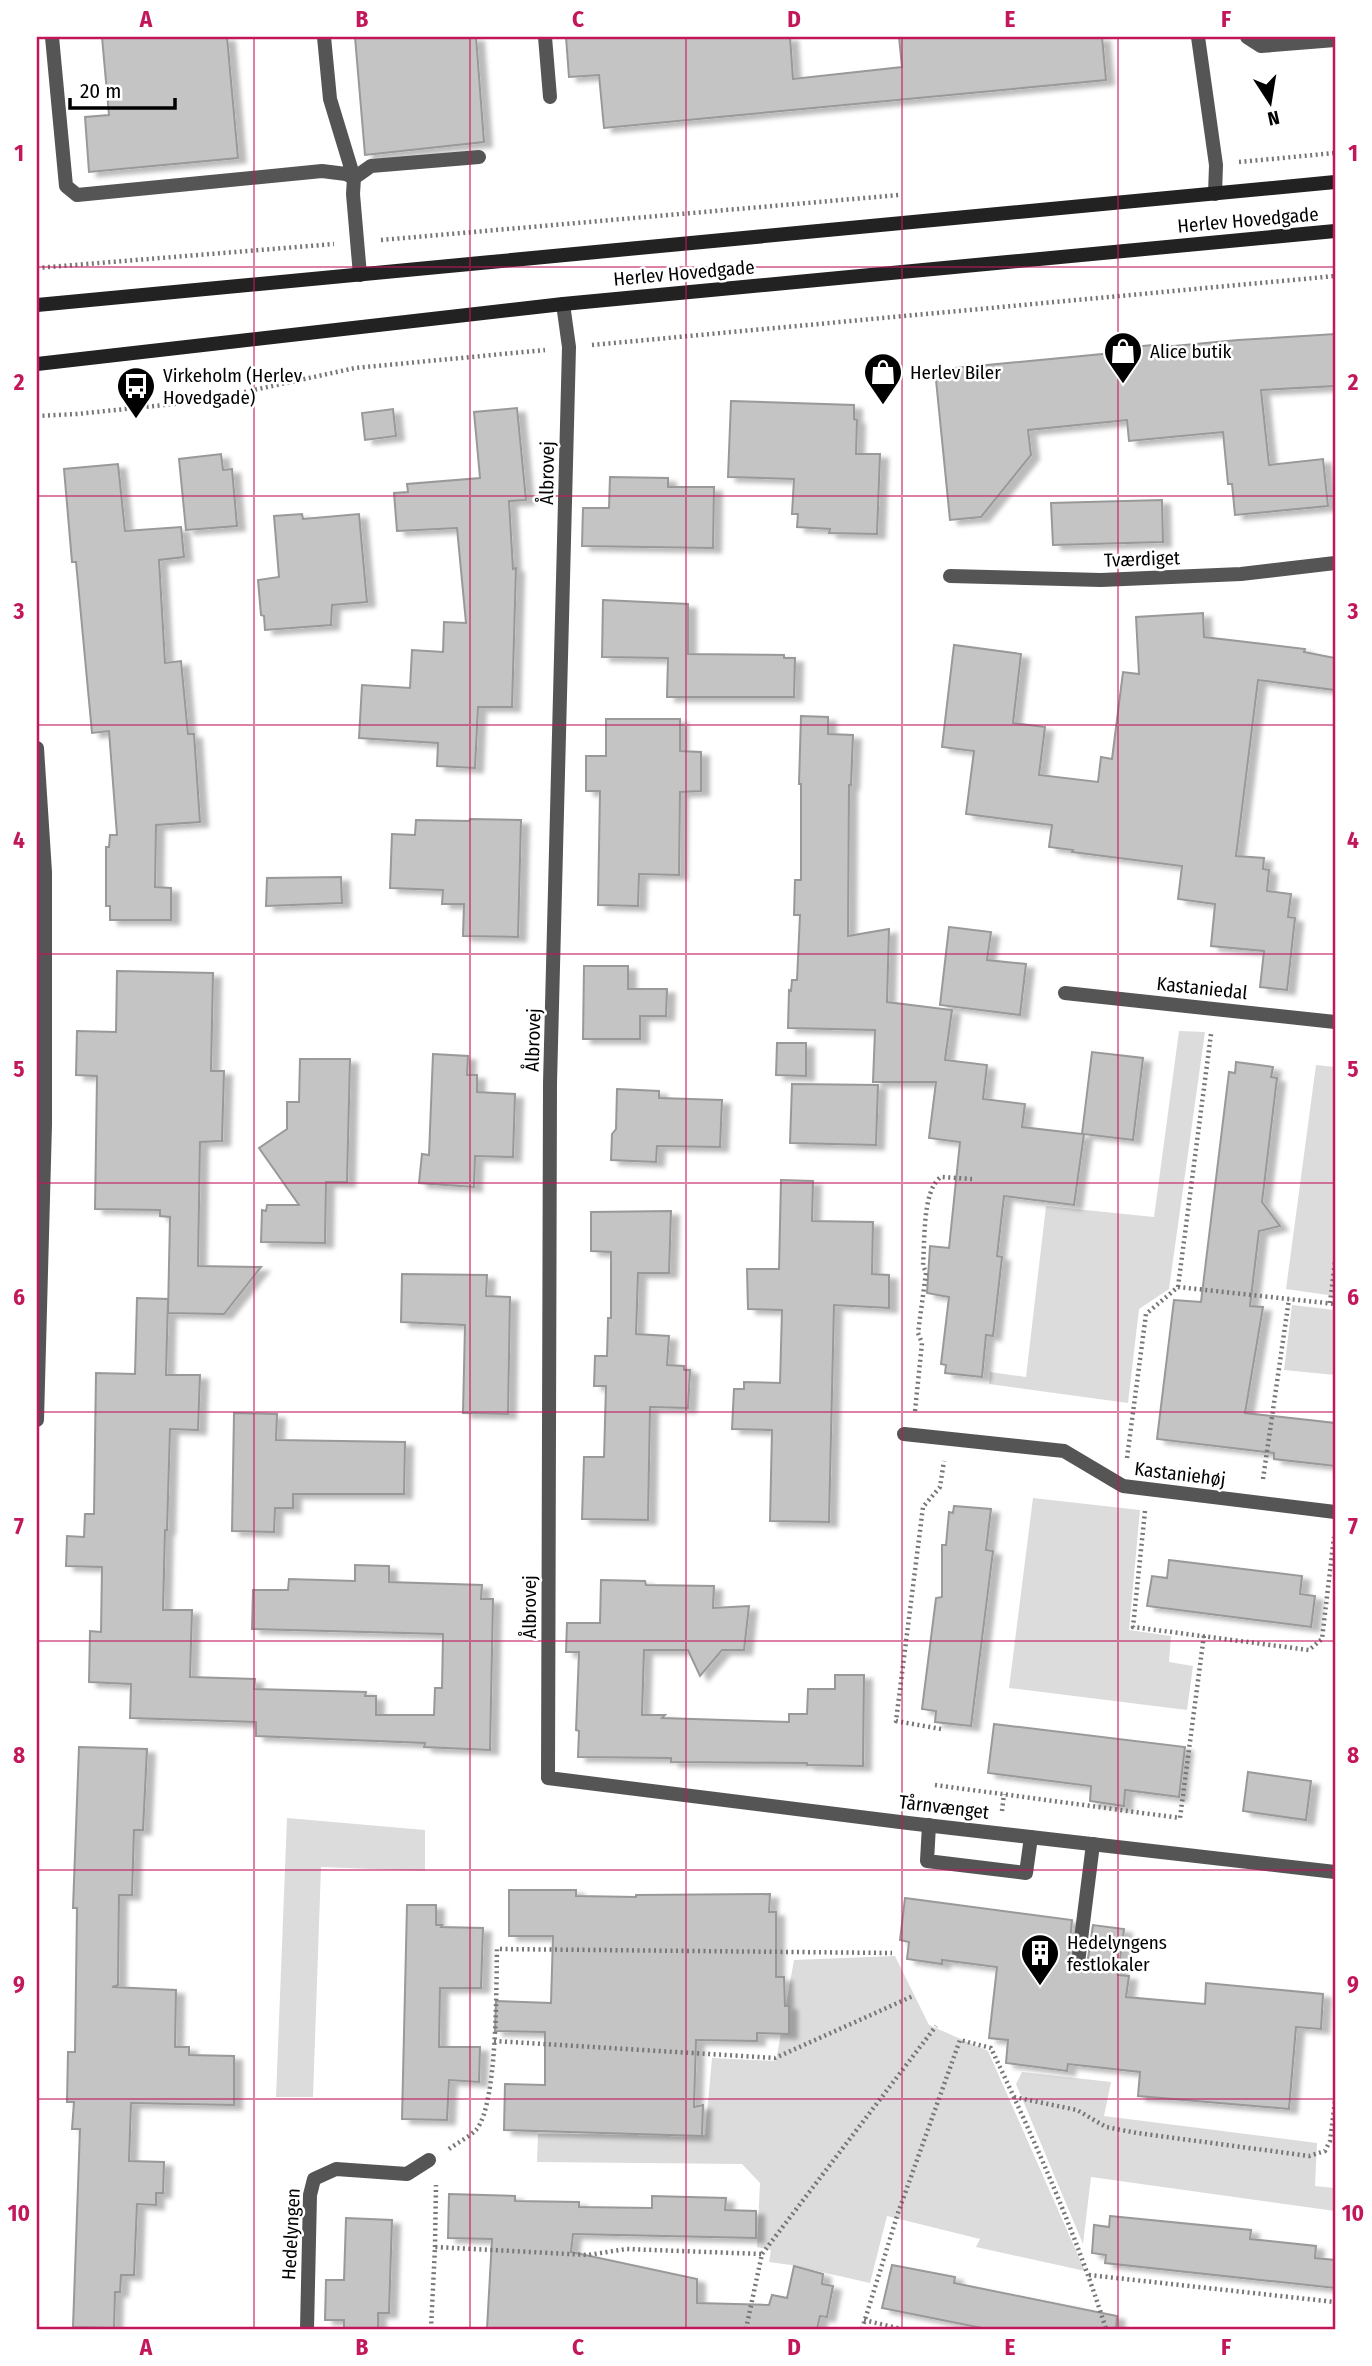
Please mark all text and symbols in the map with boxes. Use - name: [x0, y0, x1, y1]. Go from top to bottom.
- text: A: [139, 5, 153, 33]
- text: B: [356, 5, 369, 33]
- text: C: [572, 5, 584, 33]
- text: D: [787, 5, 801, 33]
- text: E: [1005, 5, 1016, 33]
- text: F: [1221, 5, 1231, 33]
- scale bar: [70, 66, 175, 110]
- north arrow: [1236, 66, 1306, 136]
- text: 20 m: [80, 78, 121, 104]
- text: N: [1265, 106, 1281, 131]
- text: 1: [14, 139, 24, 167]
- text: 1: [1348, 139, 1358, 167]
- street label: Herlev Hovedgade: [1177, 202, 1319, 238]
- street label: Herlev Hovedgade: [613, 255, 755, 291]
- shop icon: Alice butik: [1102, 330, 1144, 385]
- place label: Alice butik: [1150, 340, 1231, 363]
- shop icon: Herlev Biler: [862, 351, 904, 406]
- place label: Herlev Biler: [910, 361, 1001, 384]
- place label: Virkeholm (Herlev Hovedgade): [163, 364, 303, 409]
- bus stop icon: Virkeholm (Herlev Hovedgade): [115, 365, 157, 420]
- text: 2: [13, 368, 25, 396]
- text: 2: [1347, 368, 1359, 396]
- street label: Ålbrovej: [535, 441, 559, 505]
- street label: Tværdiget: [1104, 546, 1181, 572]
- text: 3: [13, 597, 25, 625]
- text: 3: [1347, 597, 1359, 625]
- text: 4: [13, 826, 25, 854]
- text: 4: [1347, 826, 1359, 854]
- street label: Kastaniedal: [1155, 972, 1249, 1004]
- street label: Ålbrovej: [520, 1008, 546, 1072]
- text: 5: [13, 1055, 25, 1083]
- text: 5: [1347, 1055, 1359, 1083]
- text: 6: [13, 1283, 25, 1311]
- text: 6: [1347, 1283, 1359, 1311]
- street label: Kastaniehøj: [1133, 1457, 1227, 1491]
- text: 7: [14, 1512, 24, 1540]
- text: 7: [1348, 1512, 1358, 1540]
- street label: Ålbrovej: [518, 1575, 541, 1639]
- text: 8: [13, 1741, 25, 1769]
- text: 8: [1347, 1741, 1359, 1769]
- street label: Tårnvænget: [898, 1790, 991, 1824]
- place label: Hedelyngens festlokaler: [1067, 1931, 1167, 1976]
- building icon: Hedelyngens festlokaler: [1019, 1932, 1061, 1987]
- text: 9: [13, 1970, 25, 1998]
- text: 9: [1347, 1970, 1359, 1998]
- street label: Hedelyngen: [277, 2188, 305, 2280]
- text: 10: [8, 2199, 30, 2227]
- text: 10: [1342, 2199, 1364, 2227]
- text: A: [139, 2333, 153, 2361]
- text: B: [356, 2333, 369, 2361]
- text: C: [572, 2333, 584, 2361]
- text: D: [787, 2333, 801, 2361]
- text: E: [1005, 2333, 1016, 2361]
- text: F: [1221, 2333, 1231, 2361]

